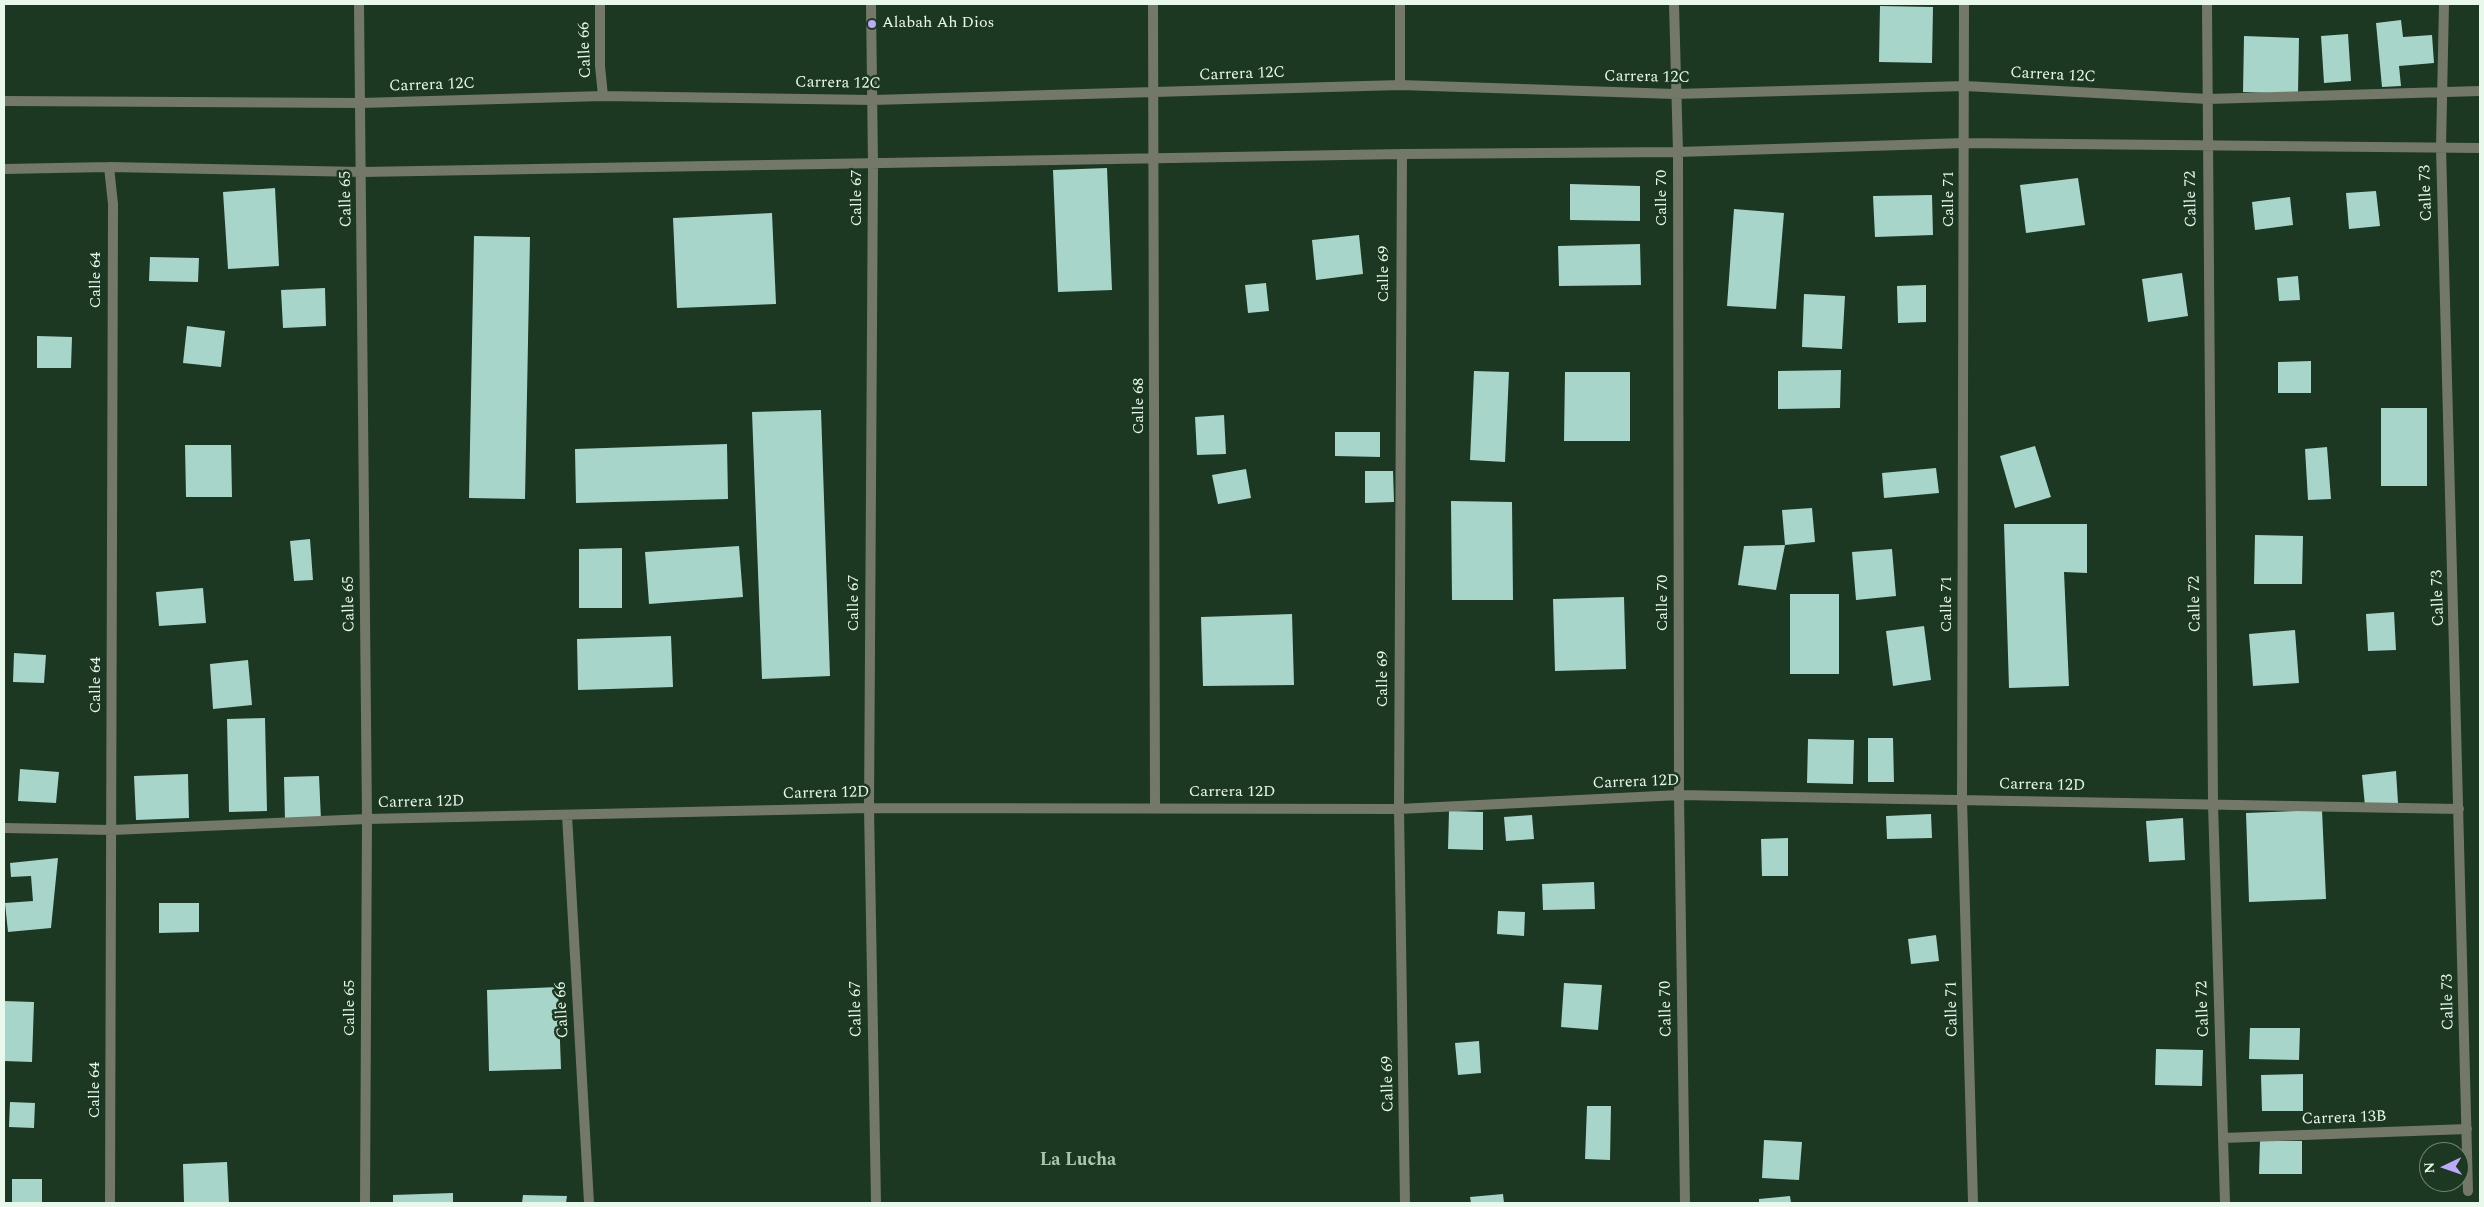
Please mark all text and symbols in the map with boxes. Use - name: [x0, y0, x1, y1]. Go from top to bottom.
- place label: Alabah Ah Dios: [882, 14, 994, 34]
- marker: Alabah Ah Dios: [866, 18, 878, 30]
- street label: Calle 66: [575, 21, 597, 79]
- street label: Carrera 12C: [1199, 64, 1285, 86]
- street label: Carrera 12C: [2010, 64, 2096, 88]
- street label: Carrera 12C: [1604, 68, 1690, 88]
- street label: Carrera 12C: [795, 74, 881, 94]
- street label: Carrera 12C: [389, 75, 475, 97]
- street label: Calle 73: [2416, 164, 2438, 222]
- street label: Calle 67: [848, 170, 868, 226]
- street label: Calle 70: [1653, 170, 1673, 226]
- street label: Calle 65: [337, 171, 357, 227]
- street label: Calle 71: [1940, 171, 1960, 227]
- street label: Calle 72: [2182, 171, 2202, 227]
- street label: Calle 69: [1375, 246, 1395, 302]
- street label: Calle 64: [87, 252, 107, 308]
- street label: Calle 68: [1130, 378, 1150, 434]
- street label: Calle 73: [2428, 569, 2450, 627]
- street label: Calle 67: [845, 575, 865, 631]
- street label: Calle 70: [1654, 575, 1674, 631]
- street label: Calle 65: [340, 576, 360, 632]
- street label: Calle 71: [1938, 576, 1958, 632]
- street label: Calle 72: [2186, 576, 2206, 632]
- street label: Calle 69: [1374, 651, 1394, 707]
- street label: Calle 64: [87, 657, 107, 713]
- street label: Carrera 12D: [1592, 772, 1680, 794]
- street label: Carrera 12D: [1999, 776, 2085, 796]
- street label: Carrera 12D: [1189, 783, 1275, 803]
- street label: Carrera 12D: [783, 784, 869, 804]
- street label: Carrera 12D: [378, 793, 464, 813]
- street label: Calle 73: [2439, 974, 2459, 1030]
- street label: Calle 65: [341, 980, 361, 1036]
- street label: Calle 72: [2193, 980, 2215, 1038]
- street label: Calle 66: [552, 981, 574, 1039]
- street label: Calle 67: [847, 981, 867, 1037]
- street label: Calle 70: [1657, 981, 1677, 1037]
- street label: Calle 71: [1943, 981, 1963, 1037]
- street label: Calle 69: [1379, 1056, 1399, 1112]
- street label: Calle 64: [86, 1062, 106, 1118]
- street label: Carrera 13B: [2301, 1108, 2387, 1130]
- north arrow: [2419, 1142, 2469, 1192]
- district label: La Lucha: [1040, 1150, 1116, 1172]
- text: N: [2419, 1161, 2440, 1174]

